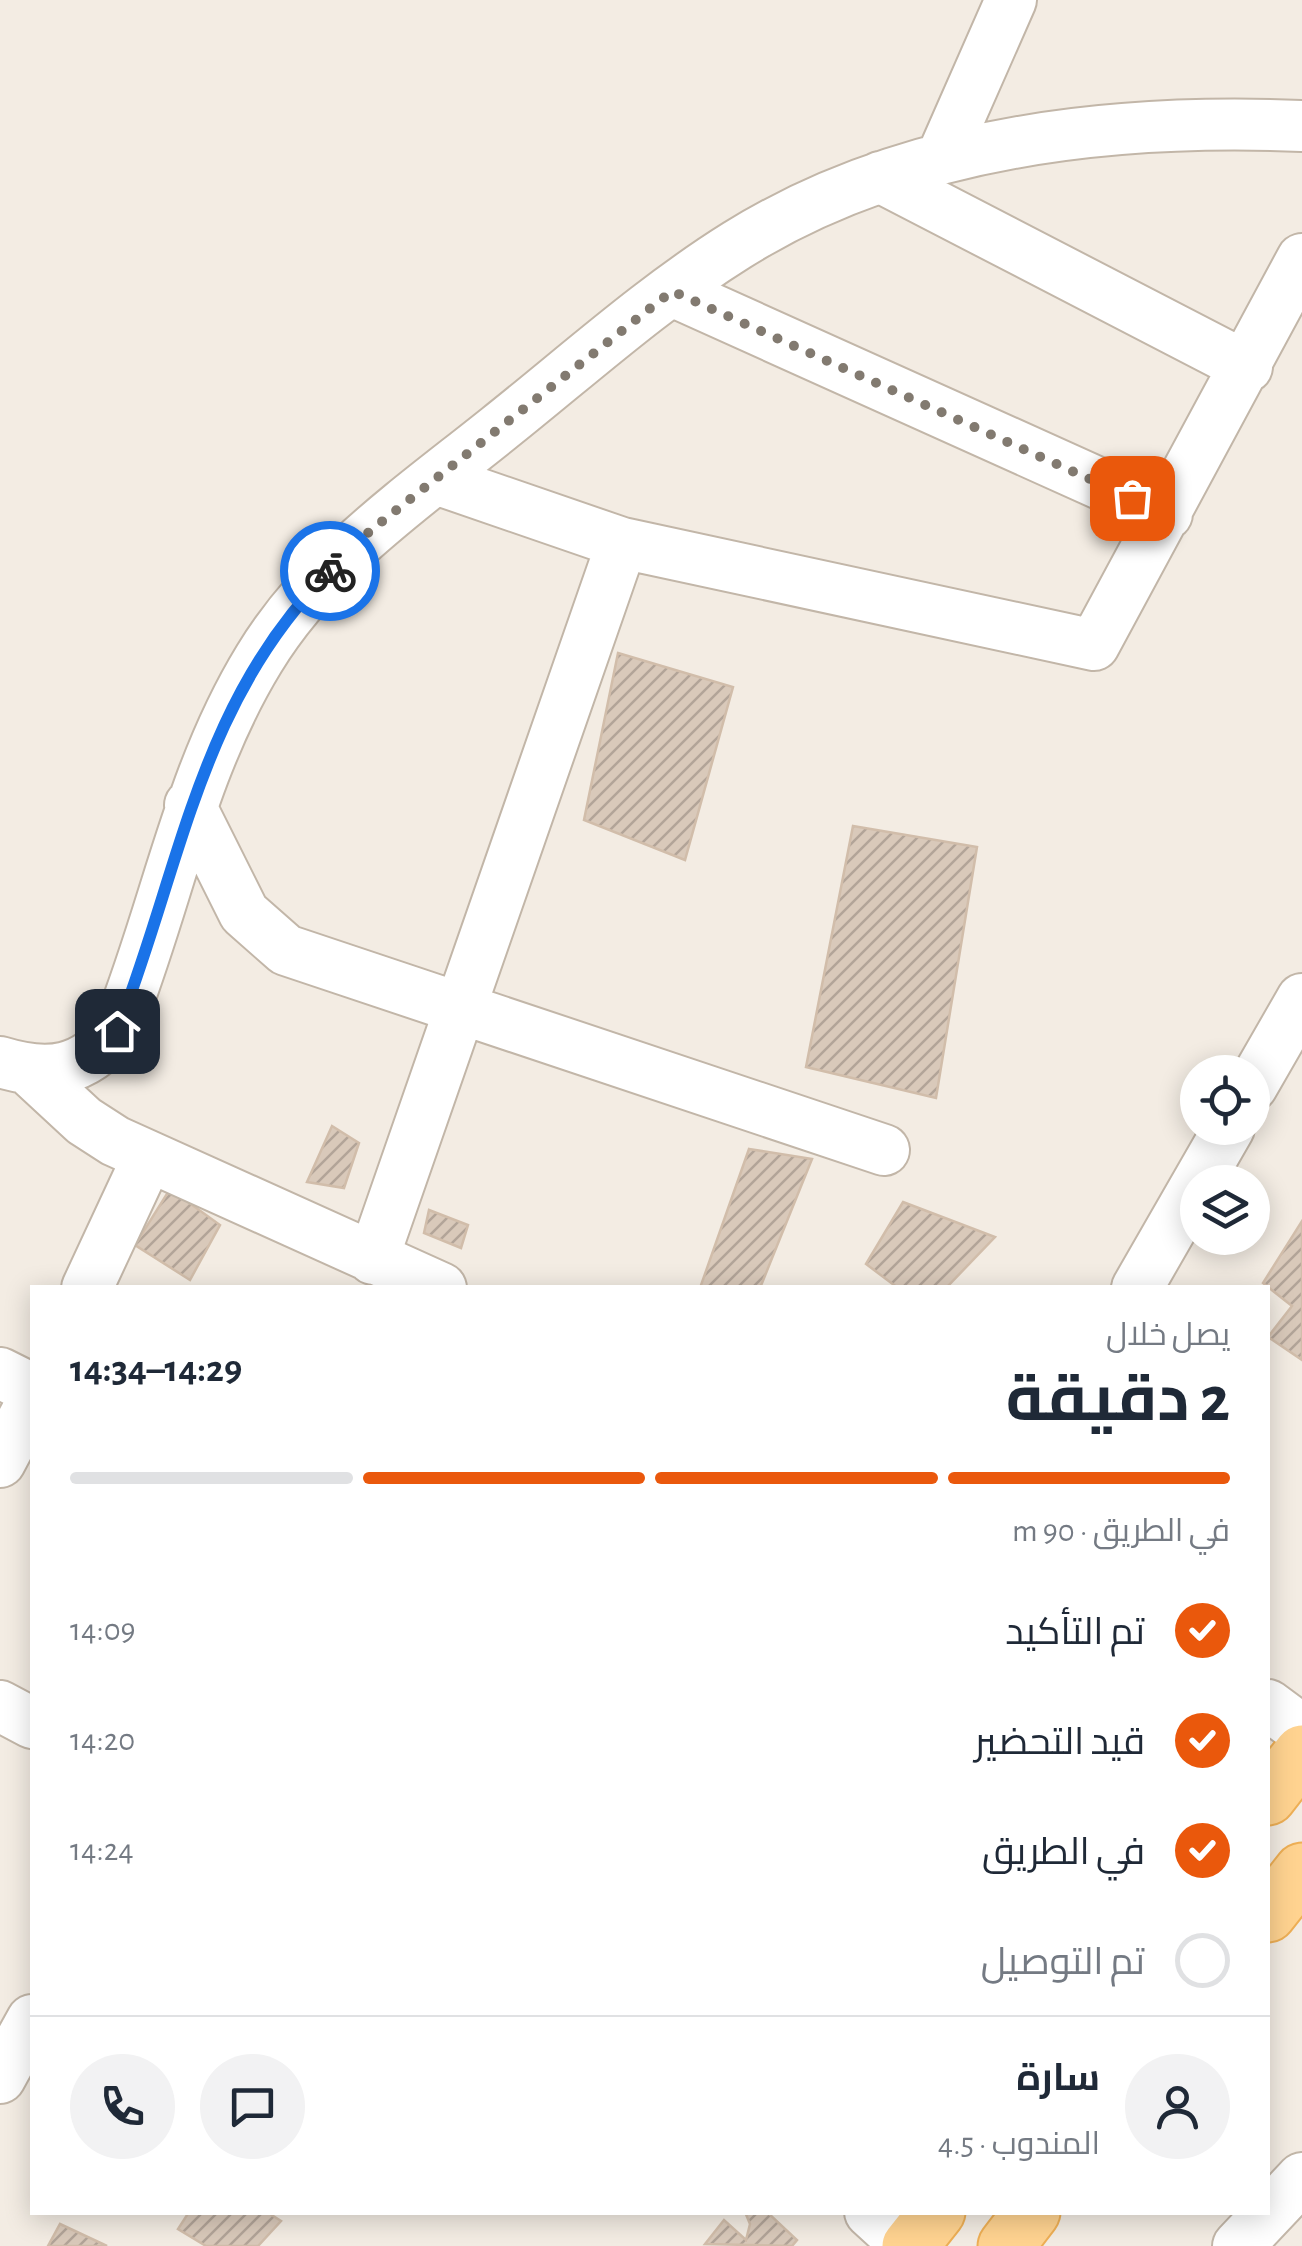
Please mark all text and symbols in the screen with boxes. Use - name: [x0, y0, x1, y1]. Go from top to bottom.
- pin: [1090, 456, 1175, 541]
- icon: bag: [1105, 471, 1160, 526]
- courier: [280, 521, 380, 621]
- icon: bike: [303, 544, 358, 599]
- pin: [75, 989, 160, 1074]
- icon: home: [90, 1004, 145, 1059]
- map controls: [1180, 1055, 1270, 1255]
- button: locate: [1180, 1055, 1270, 1145]
- button: layers: [1180, 1165, 1270, 1255]
- text: يصل خلال: [1106, 1319, 1230, 1351]
- text: 14:29–14:34: [70, 1351, 242, 1389]
- text: 2 دقيقة: [1006, 1368, 1230, 1433]
- text: في الطريق · 90 m: [1012, 1515, 1230, 1547]
- icon: check: [1175, 1603, 1230, 1658]
- text: 14:09: [70, 1614, 136, 1646]
- text: تم التأكيد: [1005, 1614, 1145, 1652]
- icon: check: [1175, 1713, 1230, 1768]
- text: 14:20: [70, 1724, 135, 1756]
- text: قيد التحضير: [974, 1724, 1145, 1762]
- icon: check: [1175, 1823, 1230, 1878]
- text: 14:24: [70, 1834, 134, 1866]
- text: في الطريق: [982, 1834, 1145, 1872]
- text: تم التوصيل: [981, 1944, 1145, 1982]
- button: phone: [70, 2054, 175, 2159]
- button: chat: [200, 2054, 305, 2159]
- button: person: [1125, 2054, 1230, 2159]
- text: سارة: [1017, 2060, 1100, 2098]
- text: المندوب · 4.5: [938, 2128, 1100, 2160]

